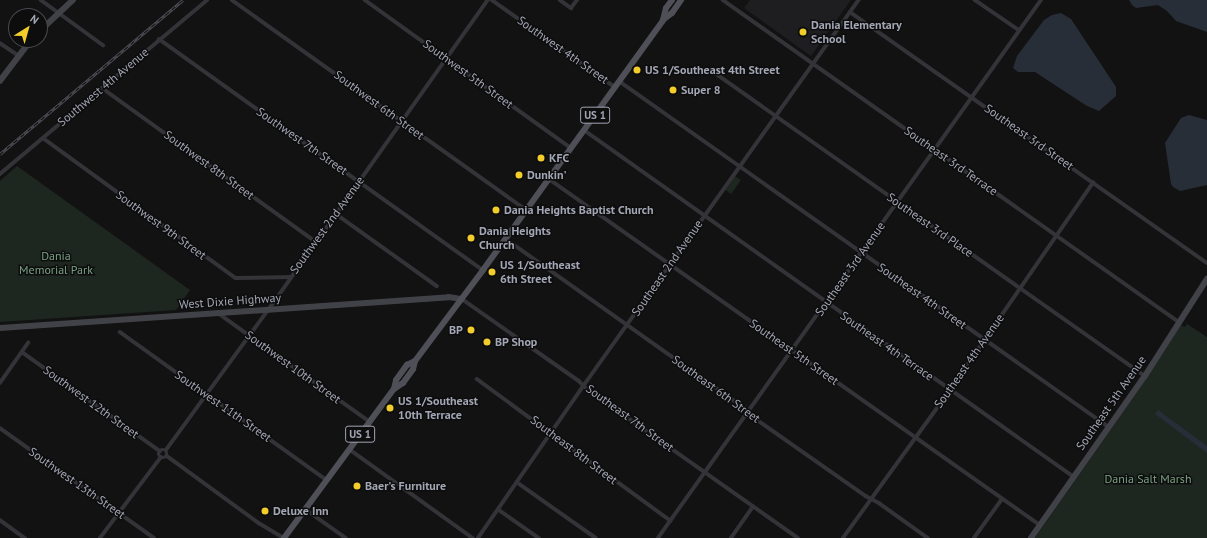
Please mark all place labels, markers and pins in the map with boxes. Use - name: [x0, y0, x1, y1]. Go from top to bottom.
- place label: Dania Elementary School: [811, 18, 902, 46]
- marker: Dania Elementary School: [798, 27, 808, 37]
- place label: US 1/Southeast 4th Street: [645, 63, 780, 77]
- marker: US 1/Southeast 4th Street: [632, 65, 642, 75]
- place label: Super 8: [681, 83, 720, 97]
- marker: Super 8: [668, 85, 678, 95]
- place label: KFC: [549, 151, 569, 165]
- marker: KFC: [536, 153, 546, 163]
- place label: Dunkin': [527, 168, 566, 182]
- marker: Dunkin': [514, 170, 524, 180]
- place label: Dania Heights Baptist Church: [504, 203, 654, 217]
- marker: Dania Heights Baptist Church: [491, 205, 501, 215]
- place label: Dania Heights Church: [479, 224, 551, 252]
- marker: Dania Heights Church: [466, 233, 476, 243]
- place label: US 1/Southeast 6th Street: [500, 258, 580, 286]
- marker: US 1/Southeast 6th Street: [487, 267, 497, 277]
- place label: BP: [449, 323, 463, 337]
- marker: BP: [466, 325, 476, 335]
- place label: BP Shop: [495, 335, 538, 349]
- marker: BP Shop: [482, 337, 492, 347]
- place label: US 1/Southeast 10th Terrace: [398, 394, 478, 422]
- marker: US 1/Southeast 10th Terrace: [385, 403, 395, 413]
- place label: Baer's Furniture: [365, 479, 446, 493]
- marker: Baer's Furniture: [352, 481, 362, 491]
- place label: Deluxe Inn: [273, 504, 328, 518]
- marker: Deluxe Inn: [260, 506, 270, 516]

